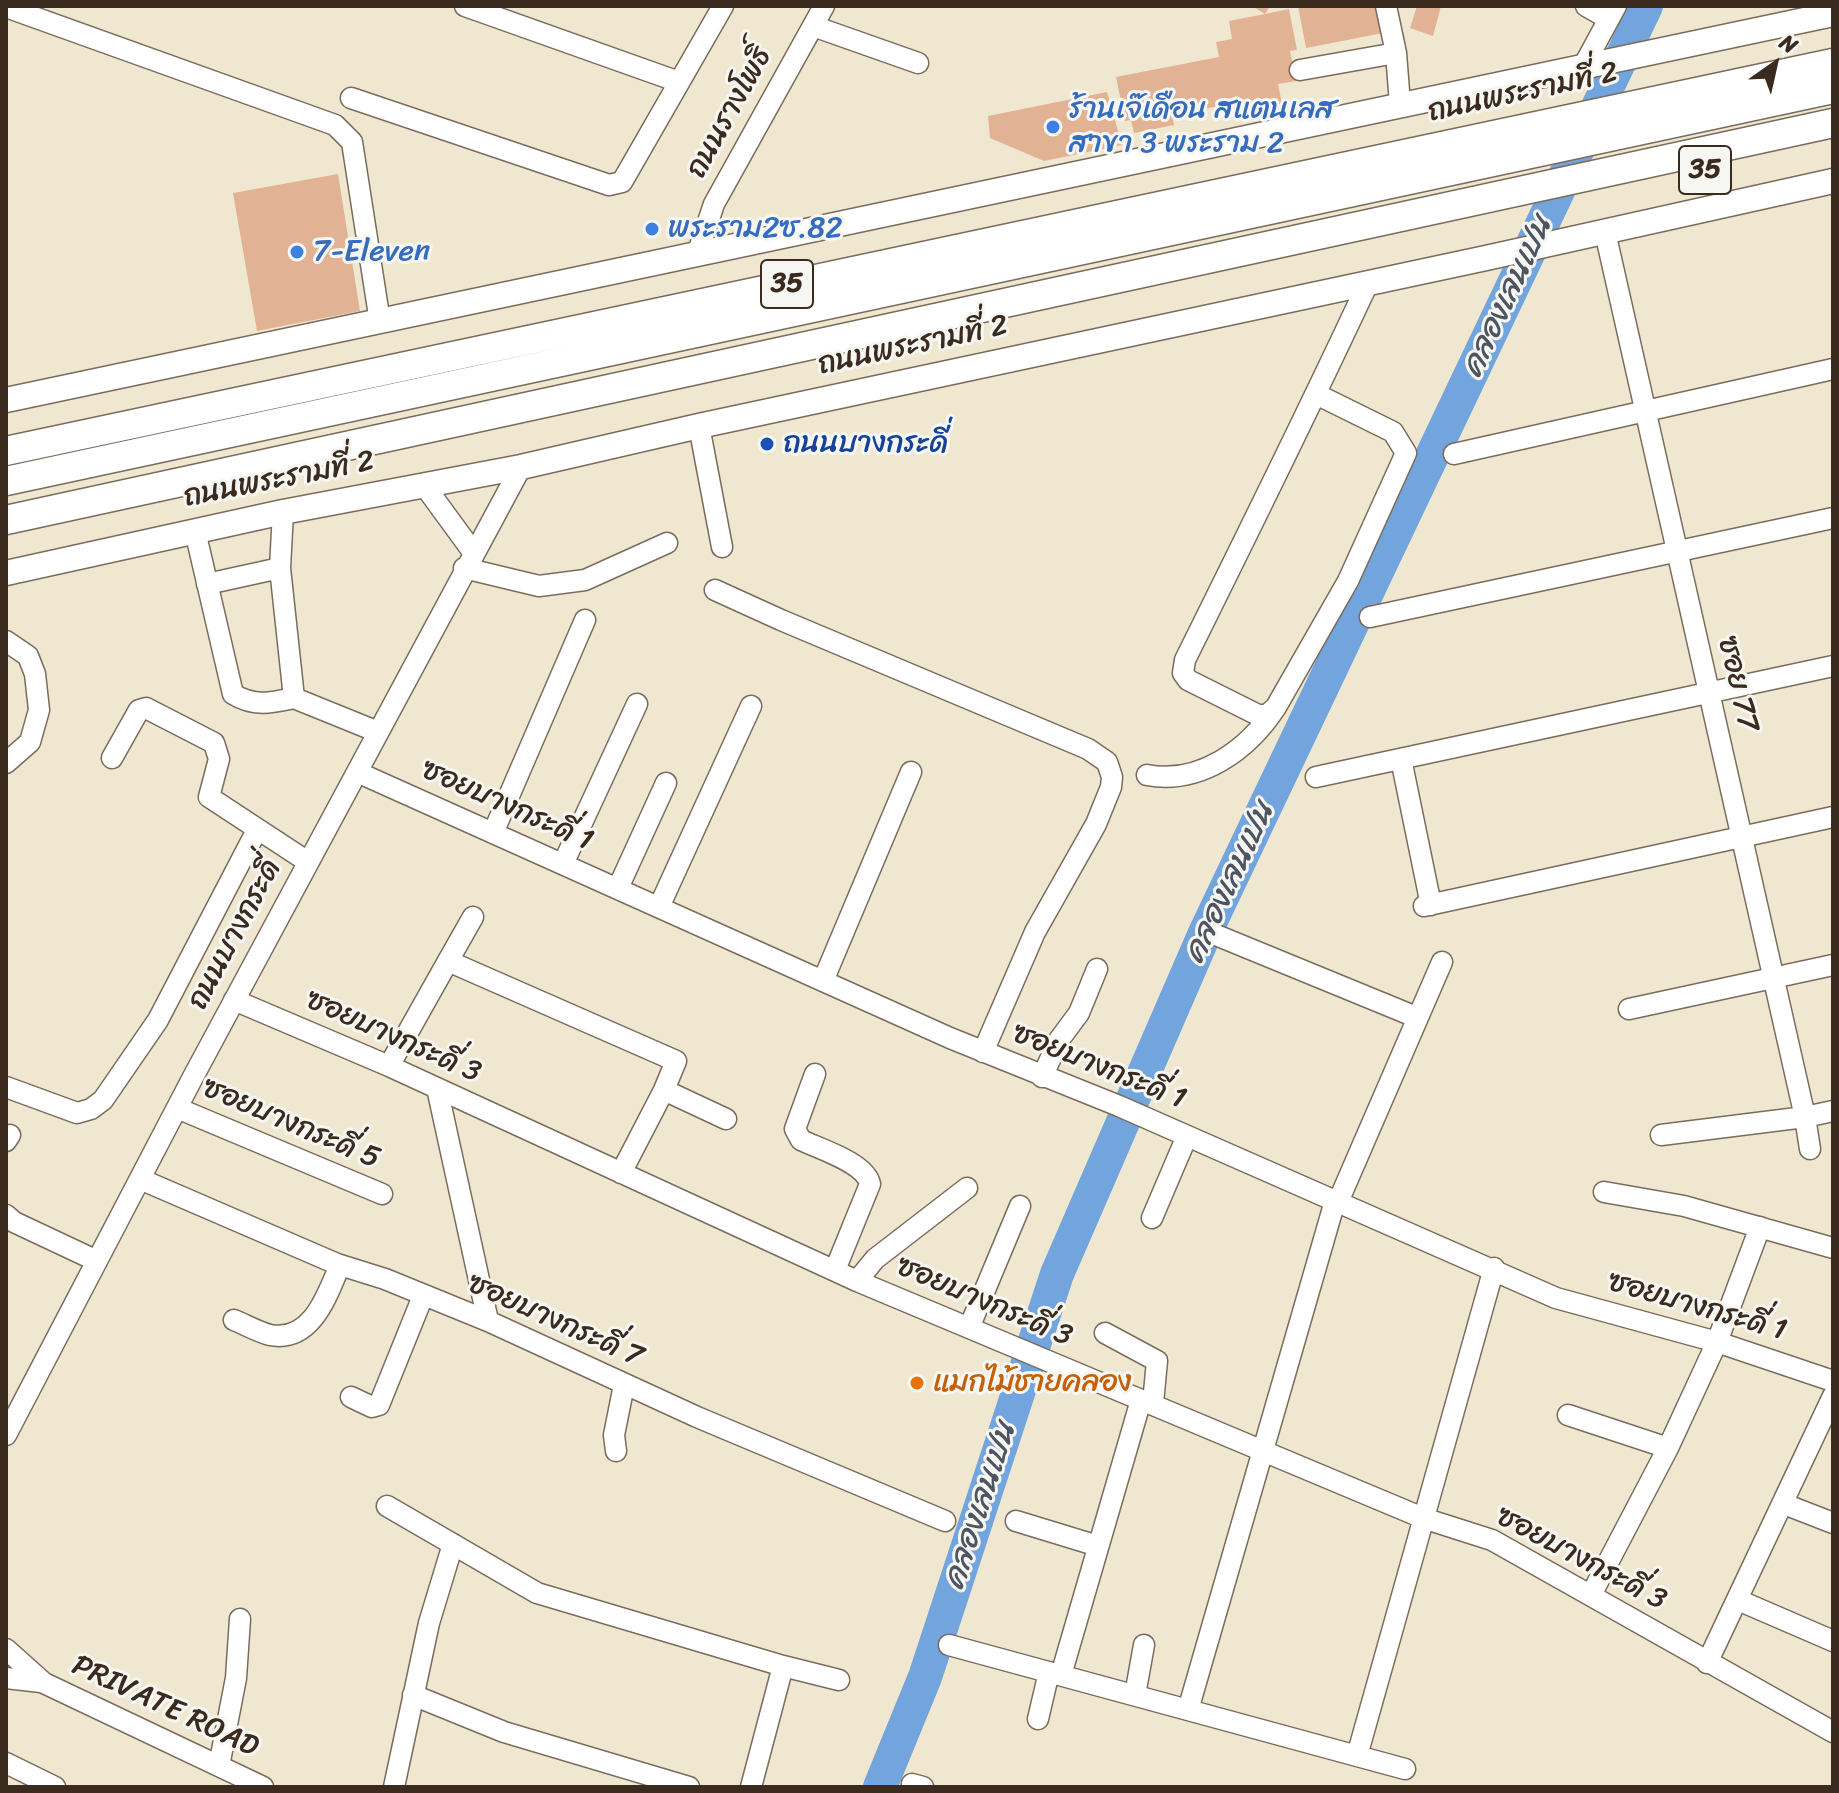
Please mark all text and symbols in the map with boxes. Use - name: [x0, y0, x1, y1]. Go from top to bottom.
- text: N: [1771, 23, 1806, 64]
- north arrow: [1735, 24, 1815, 104]
- street label: ถนนรางโพธิ์: [679, 41, 781, 185]
- street label: ถนนพระรามที่ 2: [1425, 55, 1621, 131]
- place label: ร้านเจ๊เดือน สแตนเลส สาขา 3 พระราม 2: [1069, 92, 1334, 162]
- marker: ร้านเจ๊เดือน สแตนเลส สาขา 3 พระราม 2: [1044, 118, 1062, 136]
- road number: 35: [1679, 146, 1731, 194]
- water label: คลองเลนเปน: [1454, 210, 1562, 384]
- place label: พระราม2ซ.82: [668, 211, 843, 247]
- marker: พระราม2ซ.82: [643, 220, 661, 238]
- place label: 7-Eleven: [313, 234, 430, 270]
- marker: 7-Eleven: [288, 243, 306, 261]
- road number: 35: [761, 260, 813, 308]
- street label: ถนนพระรามที่ 2: [815, 308, 1011, 384]
- place label: ถนนบางกระดี่: [783, 426, 948, 462]
- marker: ถนนบางกระดี่: [758, 435, 776, 453]
- street label: ถนนพระรามที่ 2: [181, 444, 377, 516]
- street label: ซอย 77: [1709, 633, 1765, 735]
- street label: ซอยบางกระดี่ 1: [416, 752, 598, 860]
- water label: คลองเลนเปน: [1176, 796, 1284, 970]
- street label: ถนนบางกระดี่: [180, 854, 290, 1016]
- street label: ซอยบางกระดี่ 3: [300, 982, 486, 1092]
- street label: ซอยบางกระดี่ 1: [1007, 1016, 1191, 1118]
- street label: ซอยบางกระดี่ 5: [197, 1070, 385, 1178]
- street label: ซอยบางกระดี่ 3: [891, 1249, 1077, 1355]
- street label: ซอยบางกระดี่ 1: [1604, 1264, 1790, 1350]
- street label: ซอยบางกระดี่ 7: [462, 1266, 648, 1376]
- place label: แมกไม้ชายคลอง: [933, 1365, 1132, 1401]
- marker: แมกไม้ชายคลอง: [908, 1374, 926, 1392]
- water label: คลองเลนเปน: [936, 1418, 1026, 1594]
- street label: ซอยบางกระดี่ 3: [1490, 1499, 1672, 1619]
- street label: PRIVATE ROAD: [66, 1648, 264, 1766]

